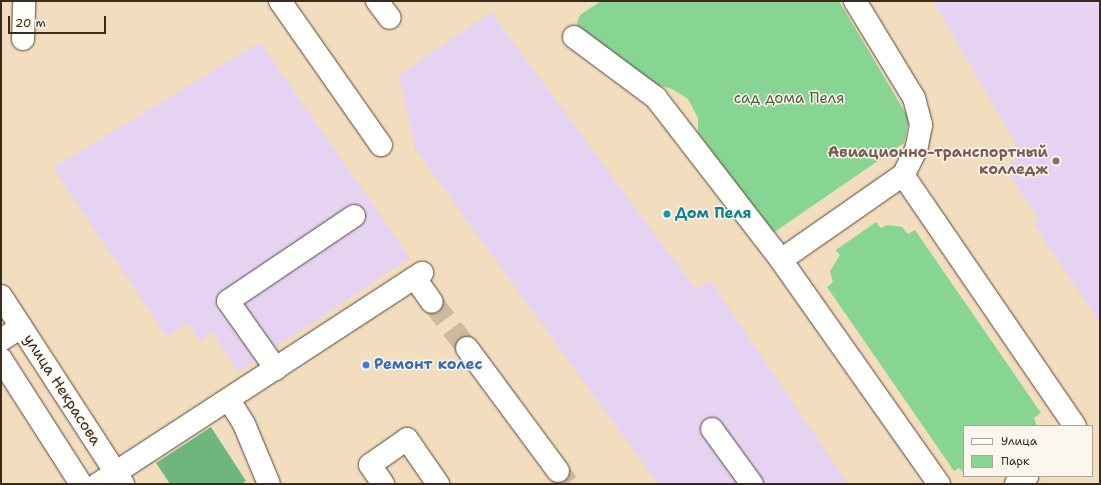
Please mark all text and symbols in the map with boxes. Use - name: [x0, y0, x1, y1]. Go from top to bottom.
- scale bar: [10, 8, 108, 34]
- text: 20 m: [15, 15, 46, 31]
- park label: сад дома Пеля: [734, 90, 844, 108]
- place label: Авиационно-транспортный колледж: [828, 143, 1048, 178]
- marker: Авиационно-транспортный колледж: [1051, 156, 1061, 166]
- place label: Дом Пеля: [675, 205, 751, 223]
- marker: Дом Пеля: [662, 209, 672, 219]
- street label: улица Некрасова: [19, 331, 105, 449]
- place label: Ремонт колес: [374, 356, 482, 374]
- marker: Ремонт колес: [361, 360, 371, 370]
- legend: [963, 425, 1093, 477]
- text: Улица: [1001, 433, 1037, 449]
- text: Парк: [1001, 453, 1029, 469]

